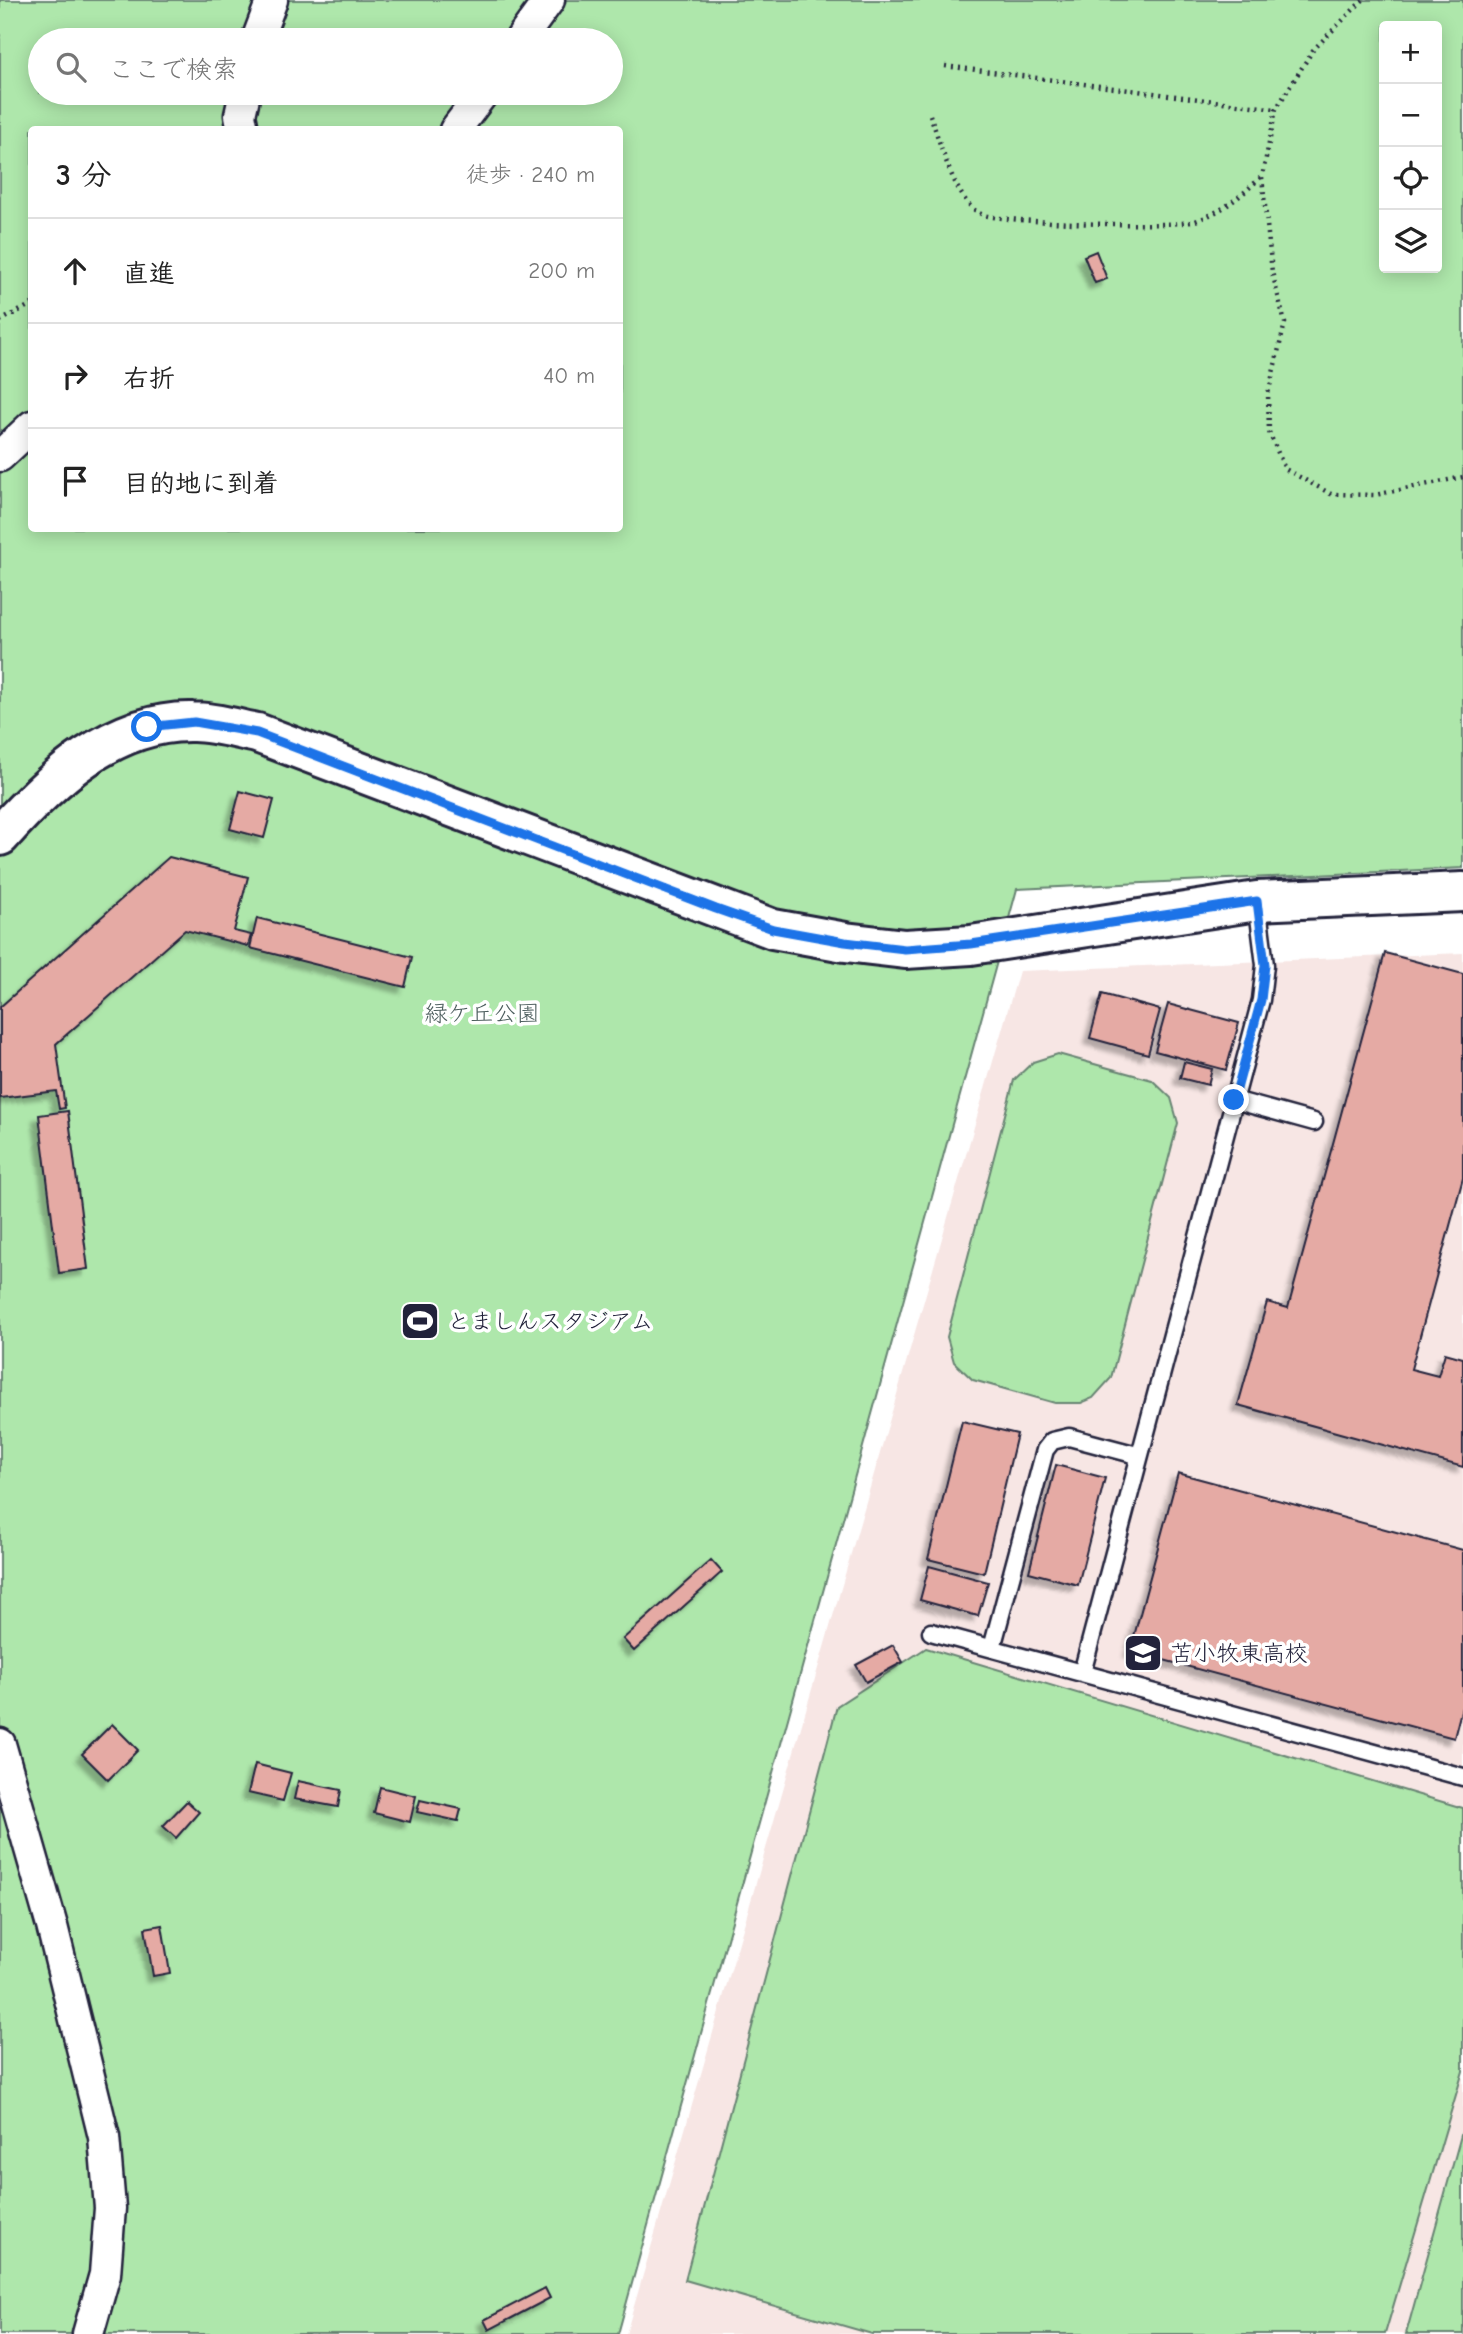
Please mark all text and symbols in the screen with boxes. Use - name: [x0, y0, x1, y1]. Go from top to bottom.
- map controls: [1379, 21, 1442, 273]
- button: +: [1379, 21, 1442, 84]
- search box: [28, 28, 623, 105]
- icon: search: [52, 48, 90, 86]
- text: ここで検索: [108, 55, 238, 85]
- button: −: [1379, 84, 1442, 147]
- button: locate: [1379, 147, 1442, 210]
- text: 3 分: [56, 158, 111, 193]
- text: 徒歩 · 240 m: [466, 161, 595, 188]
- button: layers: [1379, 210, 1442, 273]
- icon: ahead: [56, 252, 94, 290]
- text: 200 m: [528, 257, 595, 284]
- text: 直進: [123, 259, 175, 289]
- icon: right: [56, 357, 94, 395]
- text: 40 m: [543, 362, 595, 389]
- text: 右折: [123, 364, 175, 394]
- icon: arrive: [56, 462, 94, 500]
- text: 目的地に到着: [123, 469, 279, 499]
- route start: [131, 711, 162, 742]
- park label: 緑ケ丘公園: [425, 1000, 540, 1027]
- route end: [1218, 1084, 1249, 1115]
- sports icon: とましんスタジアム: [399, 1300, 441, 1342]
- place label: とましんスタジアム: [447, 1308, 654, 1335]
- school or university icon: 苫小牧東高校: [1122, 1632, 1164, 1674]
- place label: 苫小牧東高校: [1170, 1640, 1308, 1667]

